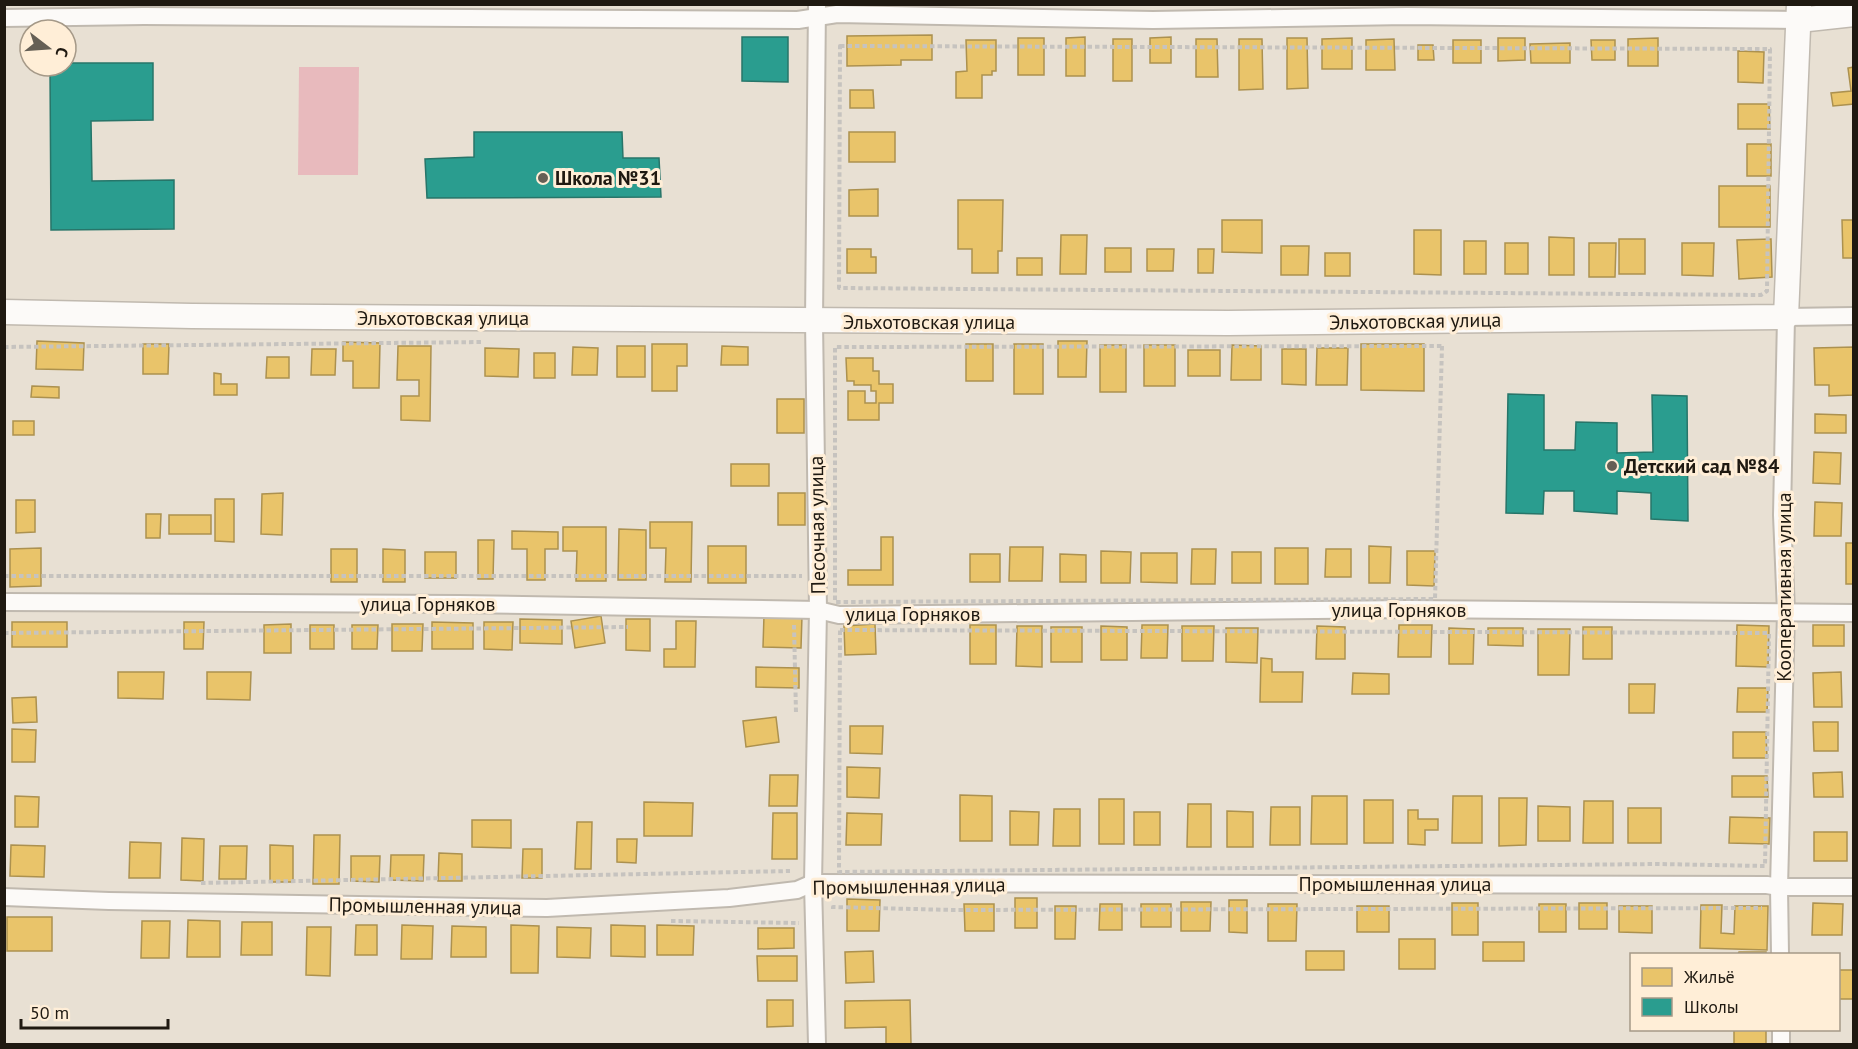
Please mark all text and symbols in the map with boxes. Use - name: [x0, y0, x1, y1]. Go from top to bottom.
- north arrow: [18, 18, 78, 78]
- text: С: [51, 45, 73, 60]
- place label: Школа №31: [555, 165, 661, 191]
- marker: Школа №31: [536, 171, 550, 185]
- street label: Эльхотовская улица: [357, 305, 529, 331]
- street label: Эльхотовская улица: [1329, 306, 1501, 336]
- street label: Эльхотовская улица: [843, 309, 1015, 335]
- place label: Детский сад №84: [1624, 453, 1780, 479]
- street label: Песочная улица: [803, 455, 831, 595]
- marker: Детский сад №84: [1605, 459, 1619, 473]
- street label: Кооперативная улица: [1771, 492, 1797, 682]
- street label: улица Горняков: [361, 591, 495, 617]
- street label: улица Горняков: [1332, 597, 1466, 623]
- street label: улица Горняков: [846, 601, 980, 627]
- street label: Промышленная улица: [812, 871, 1006, 901]
- street label: Промышленная улица: [1298, 871, 1492, 897]
- street label: Промышленная улица: [328, 891, 522, 921]
- legend: [1630, 953, 1840, 1031]
- text: Жильё: [1683, 965, 1735, 988]
- scale bar: [21, 992, 168, 1030]
- text: Школы: [1684, 995, 1739, 1018]
- text: 50 m: [30, 1001, 69, 1024]

